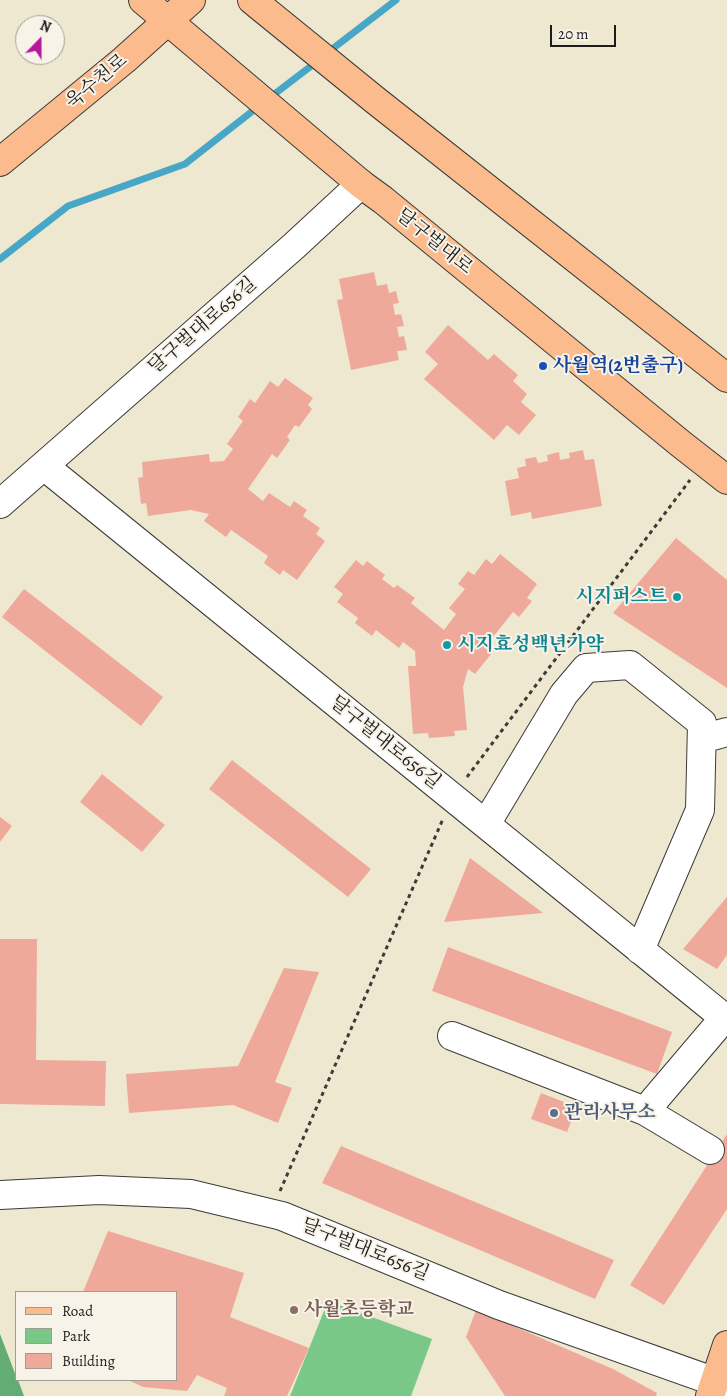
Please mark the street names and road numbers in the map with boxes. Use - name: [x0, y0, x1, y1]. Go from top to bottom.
- street label: 욱수천로: [62, 50, 132, 114]
- street label: 달구벌대로: [391, 204, 477, 280]
- street label: 달구벌대로656길: [144, 273, 262, 379]
- street label: 달구벌대로656길: [325, 691, 445, 795]
- street label: 달구벌대로656길: [298, 1214, 432, 1286]

